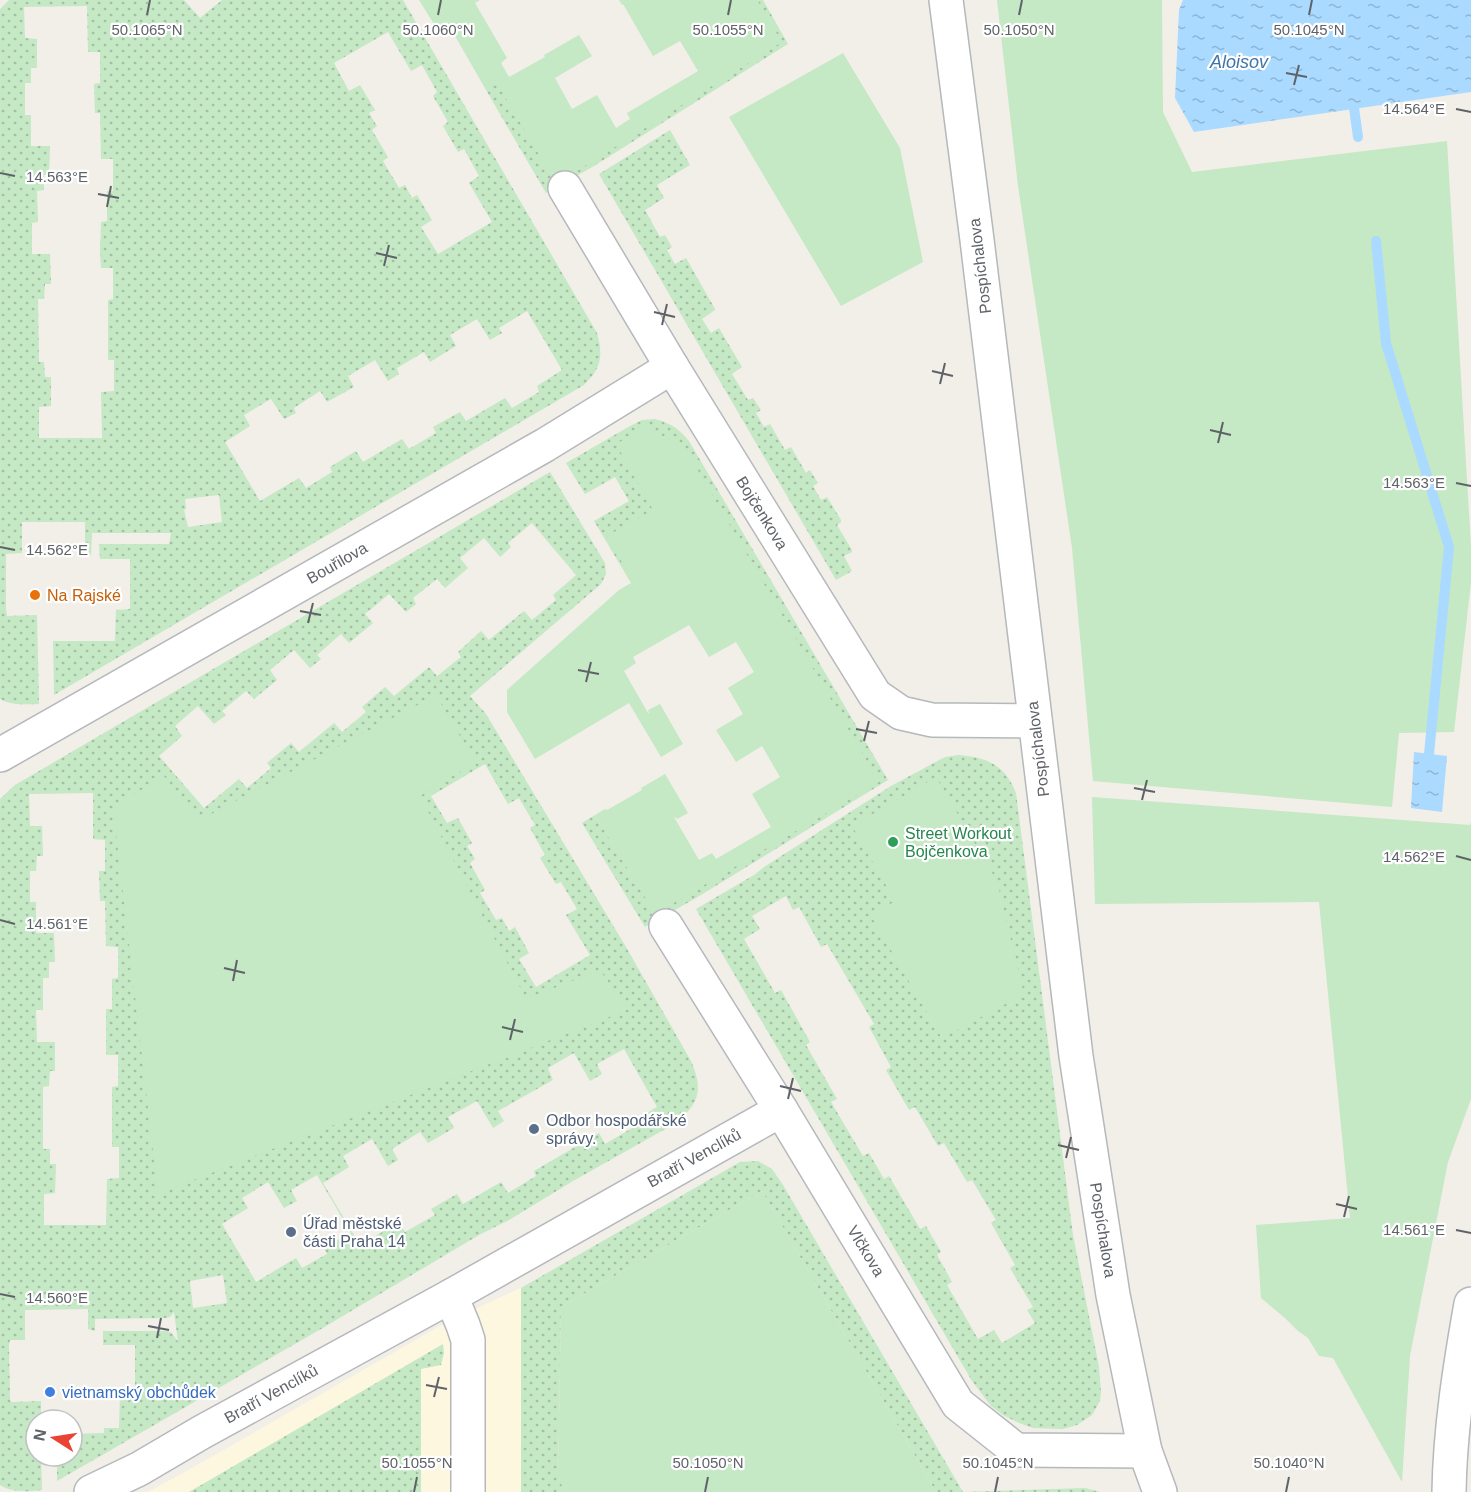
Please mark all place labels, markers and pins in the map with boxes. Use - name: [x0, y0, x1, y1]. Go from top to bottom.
- place label: Na Rajské: [47, 587, 121, 604]
- marker: Na Rajské: [28, 588, 42, 602]
- place label: Street Workout Bojčenkova: [905, 825, 1012, 860]
- marker: Street Workout Bojčenkova: [886, 835, 900, 849]
- place label: Odbor hospodářské správy.: [546, 1112, 687, 1147]
- marker: Odbor hospodářské správy.: [527, 1122, 541, 1136]
- place label: Úřad městské části Praha 14: [303, 1214, 405, 1250]
- marker: Úřad městské části Praha 14: [284, 1225, 298, 1239]
- place label: vietnamský obchůdek: [62, 1384, 217, 1401]
- marker: vietnamský obchůdek: [43, 1385, 57, 1399]

